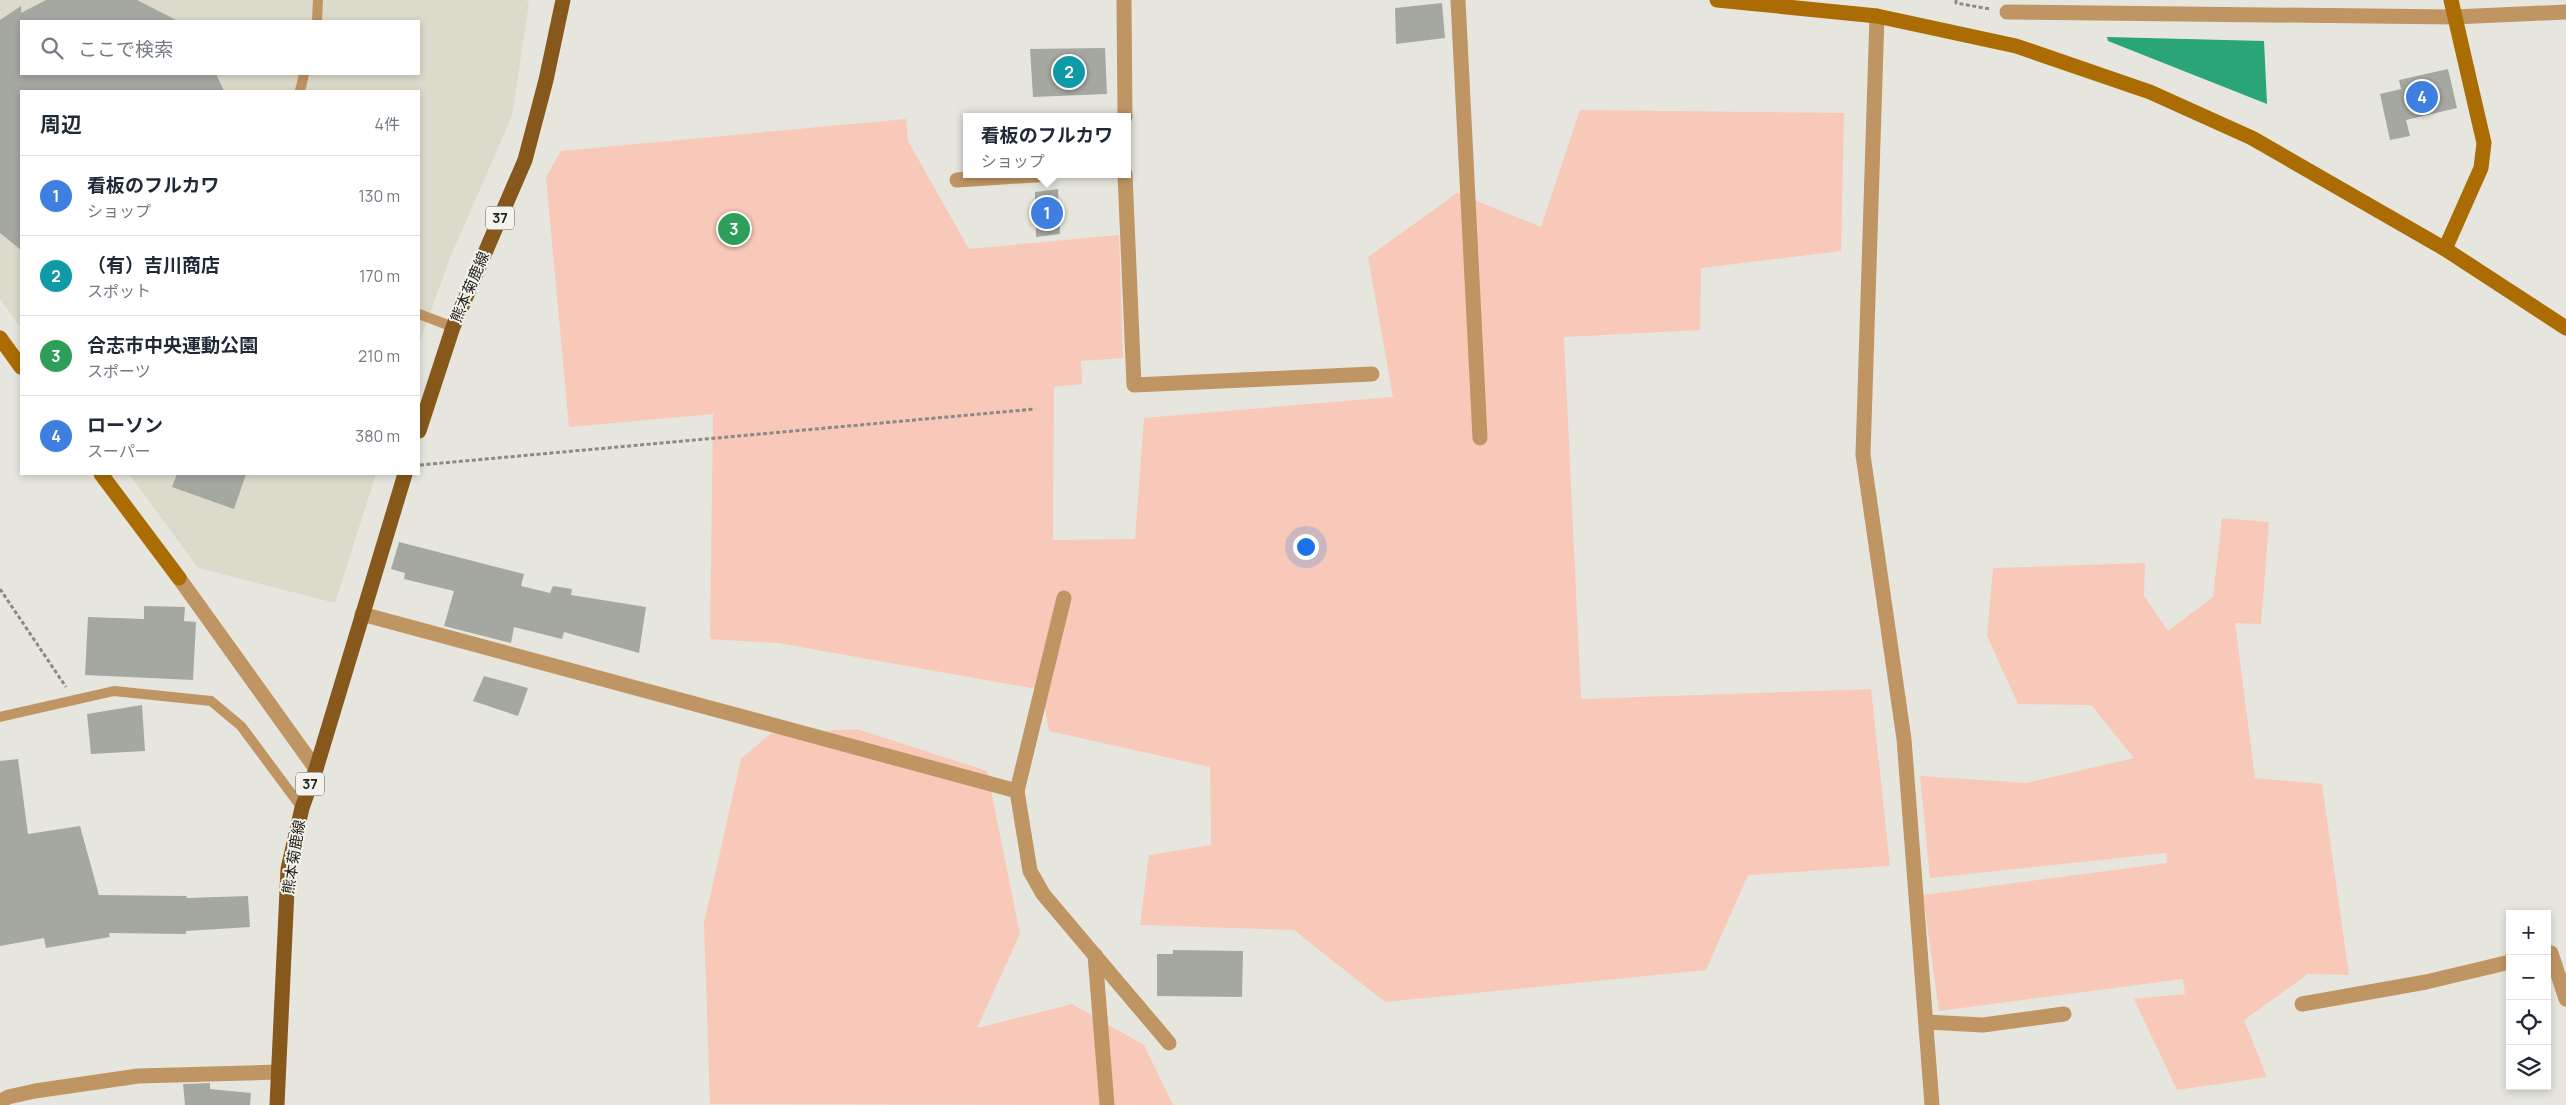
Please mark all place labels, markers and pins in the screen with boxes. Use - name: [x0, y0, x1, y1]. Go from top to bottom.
- pin: 2: [1053, 53, 1085, 91]
- pin: 4: [2406, 78, 2438, 116]
- pin: 1: [1031, 194, 1063, 232]
- pin: 3: [718, 210, 750, 248]

